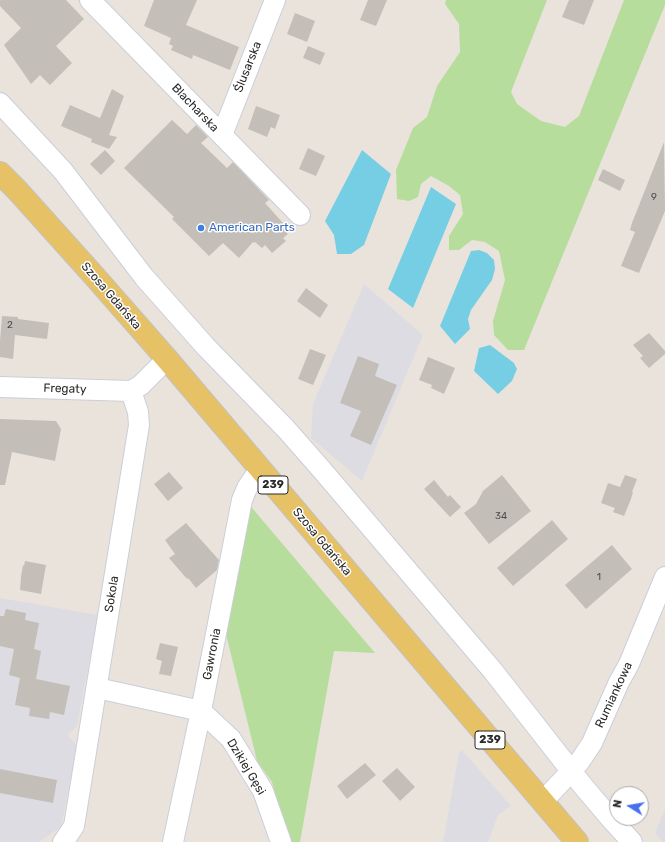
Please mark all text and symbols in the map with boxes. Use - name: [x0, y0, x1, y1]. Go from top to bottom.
- street label: Ślusarska: [231, 39, 265, 95]
- street label: Blacharska: [168, 81, 222, 135]
- house number: 9: [651, 191, 657, 203]
- place label: American Parts: [209, 221, 295, 235]
- marker: American Parts: [196, 223, 206, 233]
- street label: Szosa Gdańska: [78, 260, 144, 332]
- house number: 2: [7, 319, 13, 331]
- street label: Fregaty: [43, 381, 87, 397]
- road number: 239: [258, 476, 288, 494]
- street label: Szosa Gdańska: [289, 505, 355, 579]
- house number: 34: [495, 510, 507, 522]
- house number: 1: [597, 571, 601, 583]
- street label: Sokola: [102, 575, 122, 613]
- street label: Gawronia: [200, 627, 224, 681]
- street label: Rumiankowa: [592, 660, 636, 730]
- road number: 239: [475, 731, 505, 749]
- street label: Dzikiej Gęsi: [224, 736, 268, 798]
- north arrow: [609, 786, 649, 826]
- text: N: [611, 799, 625, 809]

